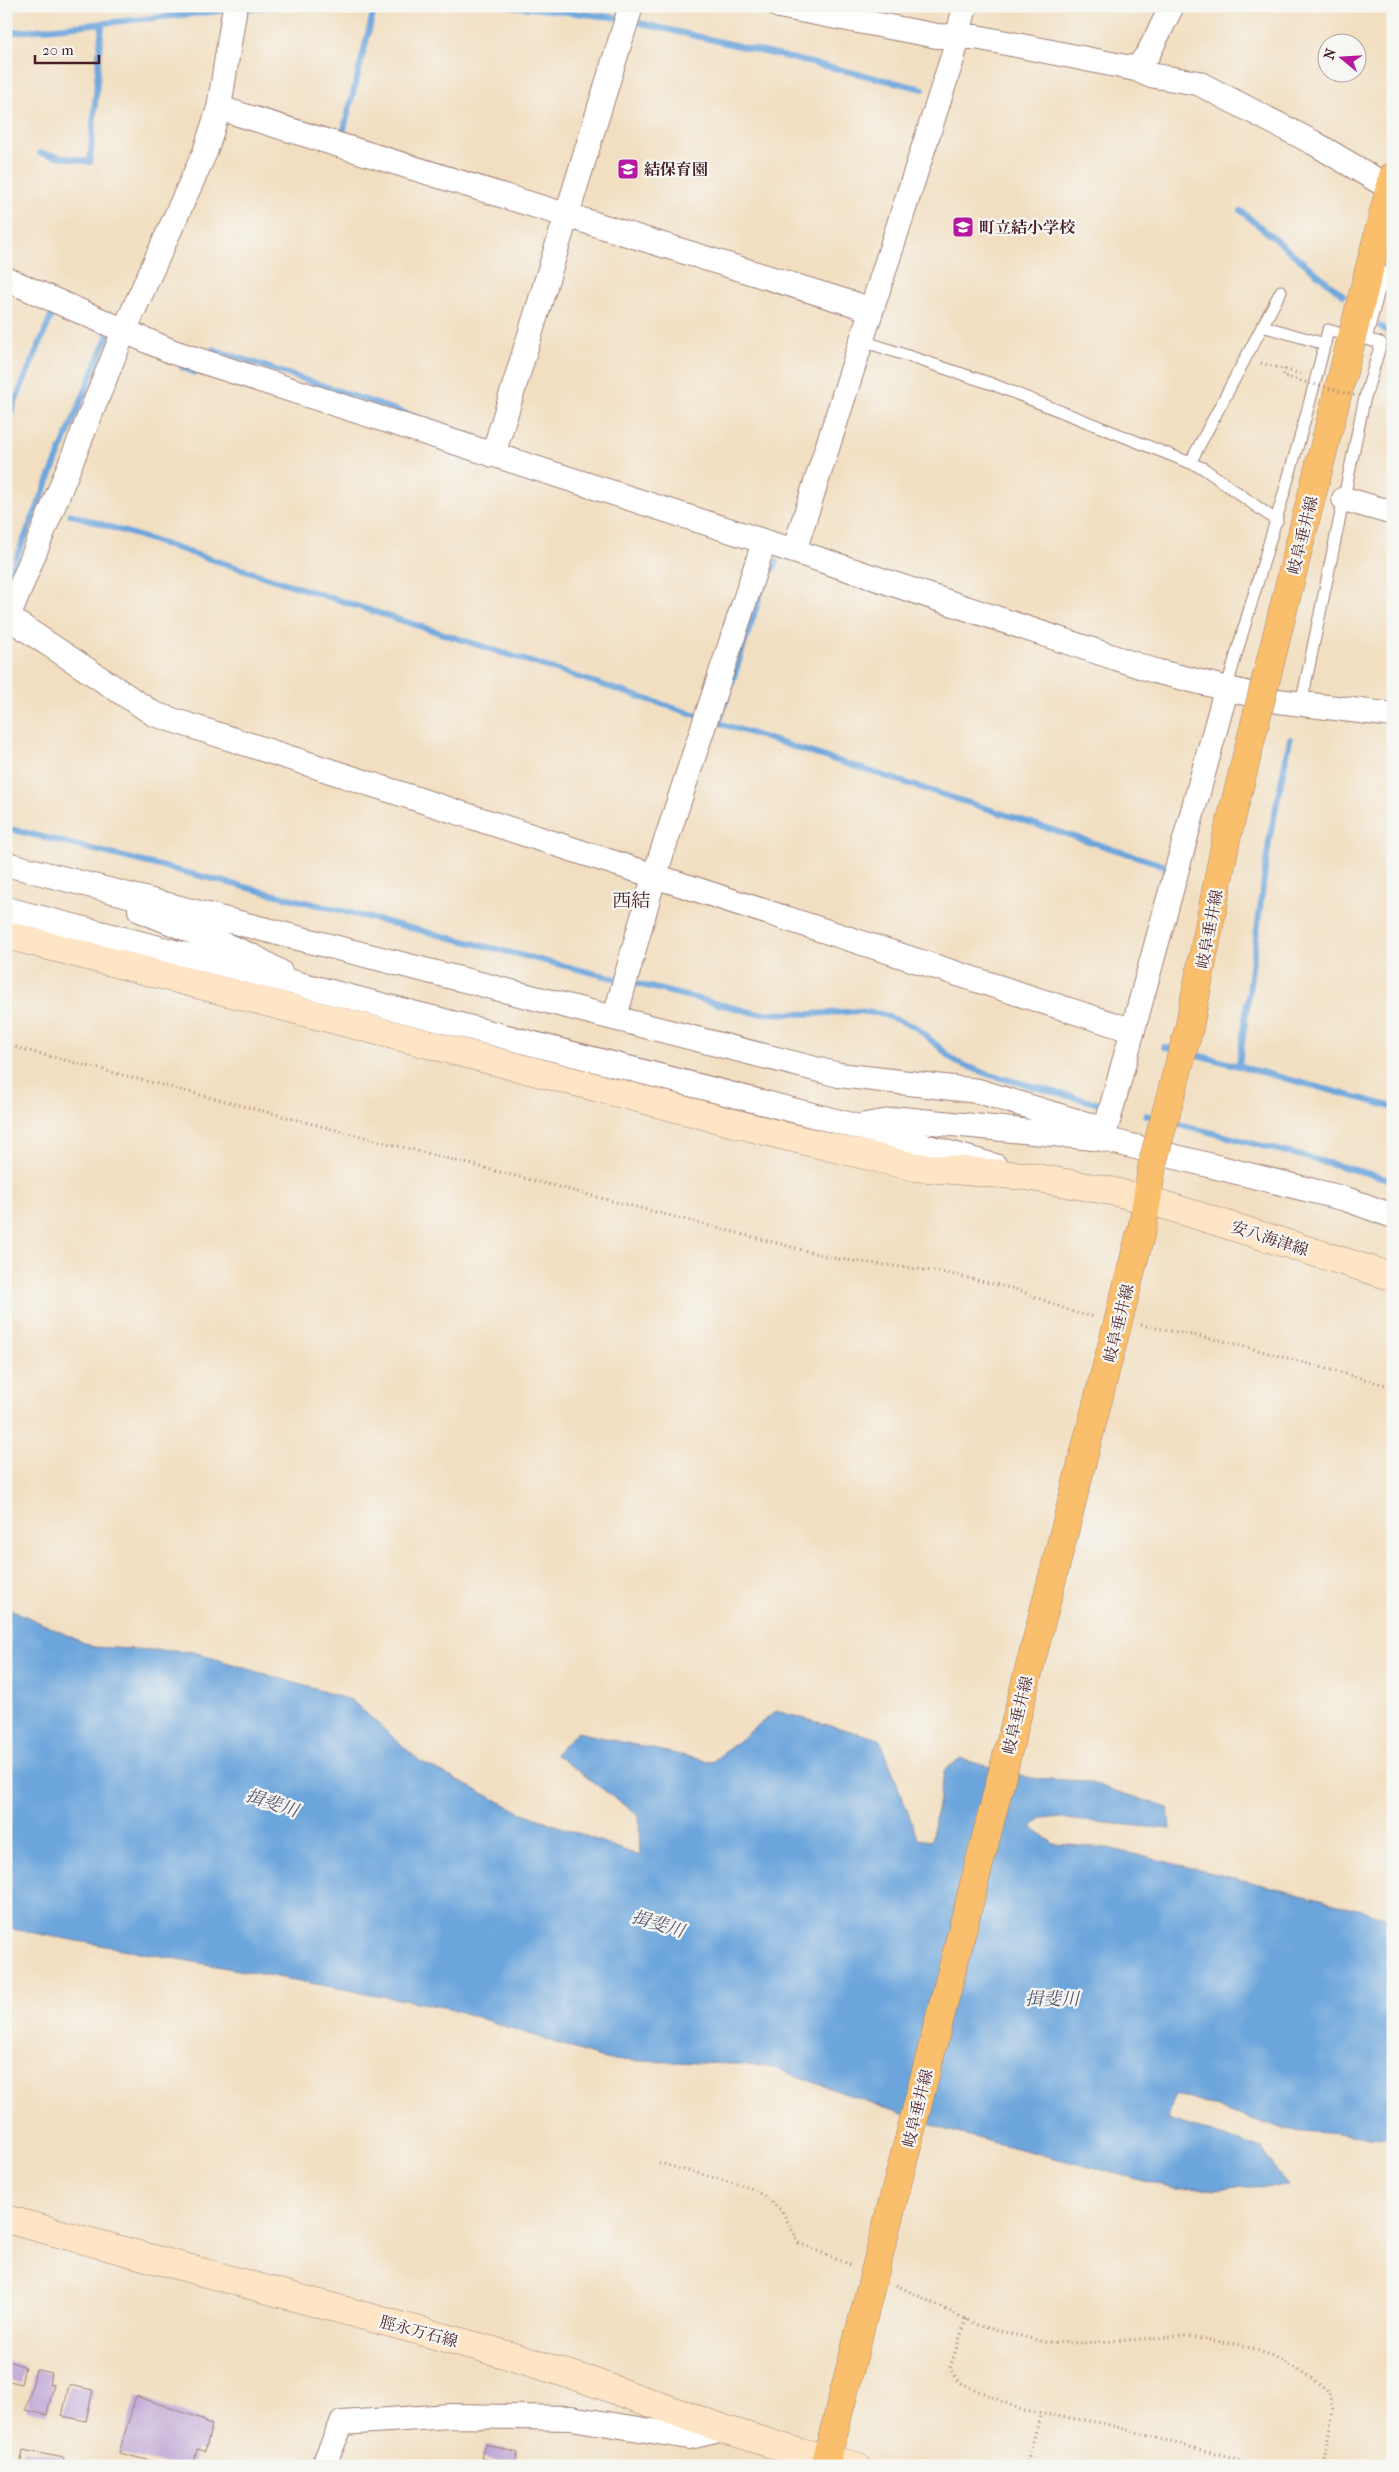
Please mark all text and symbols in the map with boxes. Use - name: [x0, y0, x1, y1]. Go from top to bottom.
- scale bar: [35, 32, 99, 64]
- north arrow: [1316, 32, 1366, 82]
- text: 20 m: [42, 41, 74, 59]
- text: N: [1320, 46, 1340, 62]
- school or university icon: 結保育園: [616, 157, 640, 181]
- place label: 結保育園: [644, 160, 708, 179]
- school or university icon: 町立結小学校: [951, 215, 975, 239]
- place label: 町立結小学校: [979, 218, 1076, 237]
- street label: 岐阜垂井線: [1284, 494, 1321, 576]
- street label: 岐阜垂井線: [1193, 888, 1226, 970]
- district label: 西結: [612, 890, 650, 912]
- street label: 安八海津線: [1229, 1217, 1311, 1260]
- street label: 岐阜垂井線: [1100, 1282, 1137, 1364]
- street label: 岐阜垂井線: [999, 1674, 1036, 1756]
- water label: 揖斐川: [243, 1785, 303, 1822]
- water label: 揖斐川: [629, 1907, 689, 1943]
- water label: 揖斐川: [1025, 1989, 1081, 2010]
- street label: 岐阜垂井線: [899, 2067, 936, 2149]
- street label: 脛永万石線: [378, 2312, 460, 2351]

